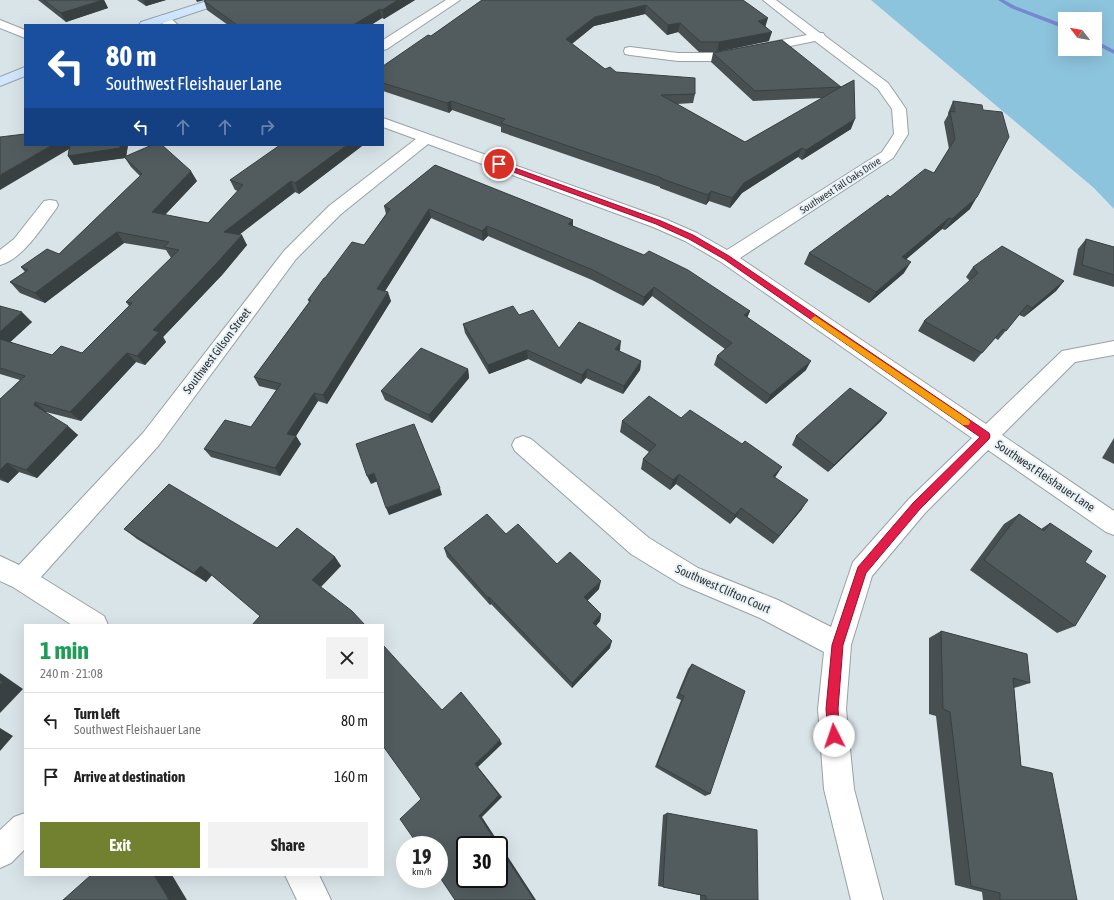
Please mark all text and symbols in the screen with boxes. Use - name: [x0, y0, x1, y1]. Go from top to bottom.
- north arrow: [1058, 12, 1102, 56]
- map controls: [1058, 12, 1102, 56]
- icon: left: [40, 40, 92, 92]
- text: 80 m: [106, 40, 156, 72]
- text: Southwest Fleishauer Lane: [106, 73, 282, 94]
- icon: left: [130, 116, 152, 138]
- icon: ahead: [172, 116, 194, 138]
- icon: ahead: [214, 116, 236, 138]
- icon: right: [256, 116, 278, 138]
- pin: [482, 147, 516, 181]
- icon: arrive: [488, 153, 510, 175]
- street label: Southwest Tall Oaks Drive: [798, 155, 883, 216]
- street label: Southwest Gilson Street: [180, 305, 254, 397]
- street label: Southwest Fleishauer Lane: [992, 437, 1098, 515]
- street label: Southwest Clifton Court: [673, 562, 773, 616]
- text: 1 min: [40, 637, 89, 664]
- button: close: [326, 637, 368, 679]
- text: 240 m · 21:08: [40, 666, 103, 681]
- text: Turn left: [74, 705, 120, 722]
- icon: left: [40, 710, 62, 732]
- text: 80 m: [341, 712, 368, 729]
- position arrow: [813, 715, 855, 757]
- text: Southwest Fleishauer Lane: [74, 722, 201, 737]
- icon: arrive: [40, 766, 62, 788]
- text: Arrive at destination: [74, 768, 185, 785]
- text: 160 m: [334, 768, 368, 785]
- button: Exit: [40, 822, 200, 868]
- button: Share: [208, 822, 368, 868]
- speed limit sign: 30: [456, 836, 508, 888]
- text: 19: [413, 845, 431, 868]
- text: km/h: [412, 866, 432, 877]

